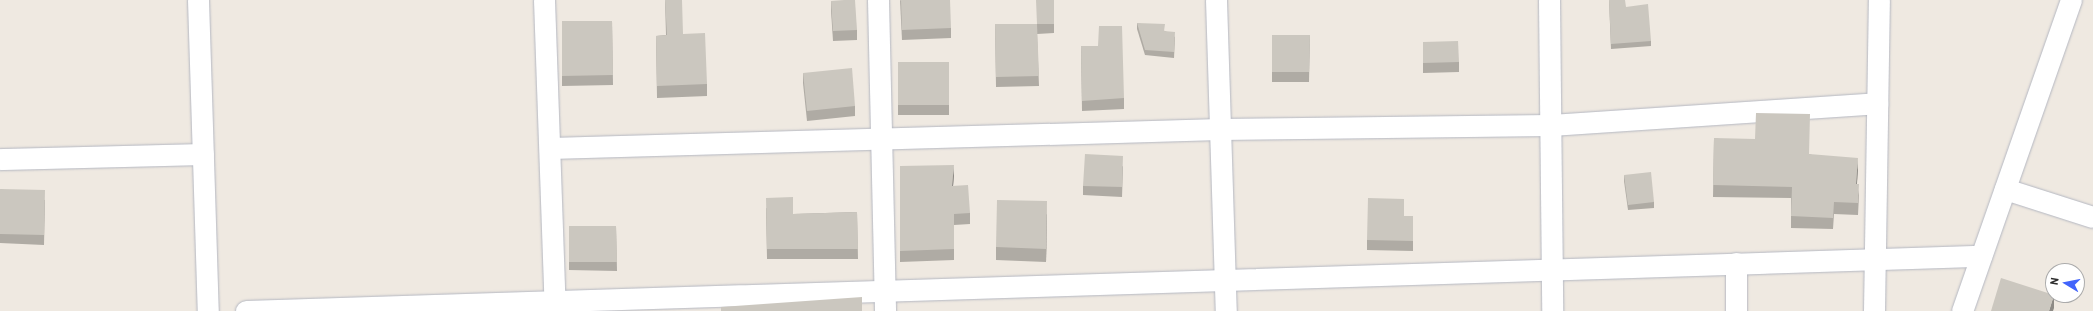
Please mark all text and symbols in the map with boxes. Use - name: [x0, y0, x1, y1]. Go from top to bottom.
- north arrow: [2045, 263, 2085, 303]
- text: N: [2047, 276, 2061, 286]

